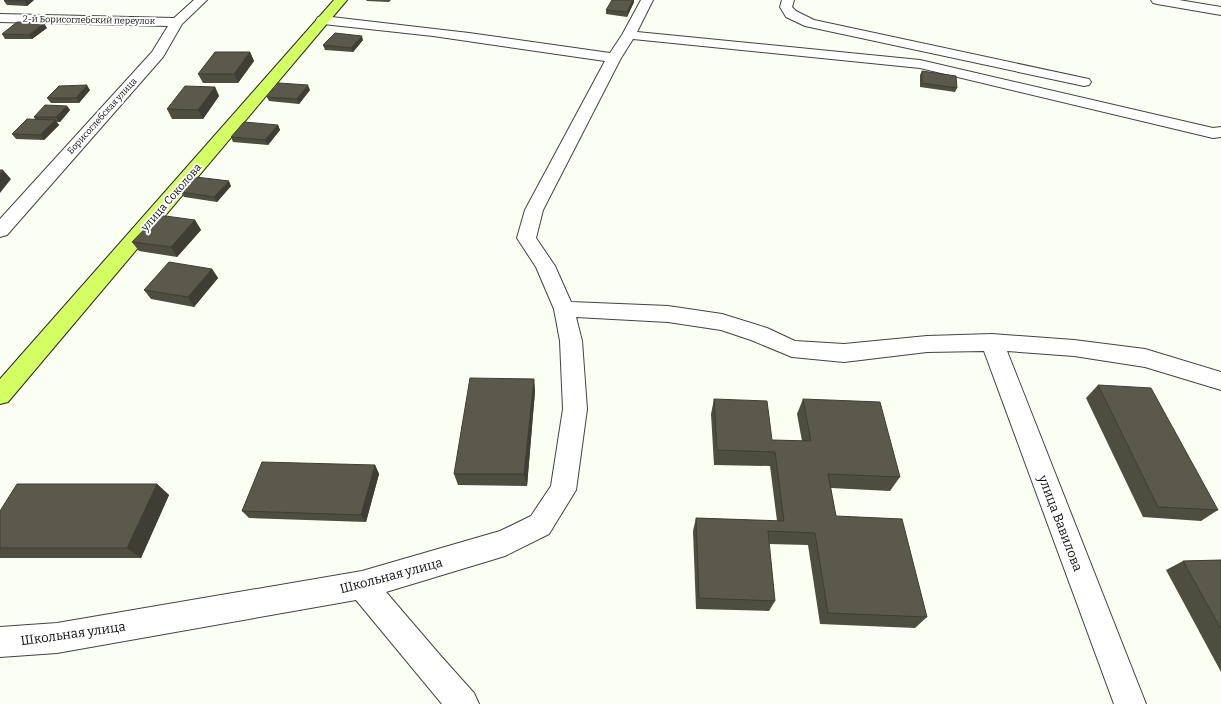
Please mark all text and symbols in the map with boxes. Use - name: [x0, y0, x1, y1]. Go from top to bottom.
- street label: 2-й Борисоглебский переулок: [23, 14, 156, 26]
- street label: Борисоглебская улица: [65, 76, 139, 156]
- street label: улица Соколова: [138, 161, 204, 234]
- street label: улица Вавилова: [1035, 472, 1086, 573]
- street label: Школьная улица: [338, 555, 444, 596]
- street label: Школьная улица: [20, 619, 126, 648]

